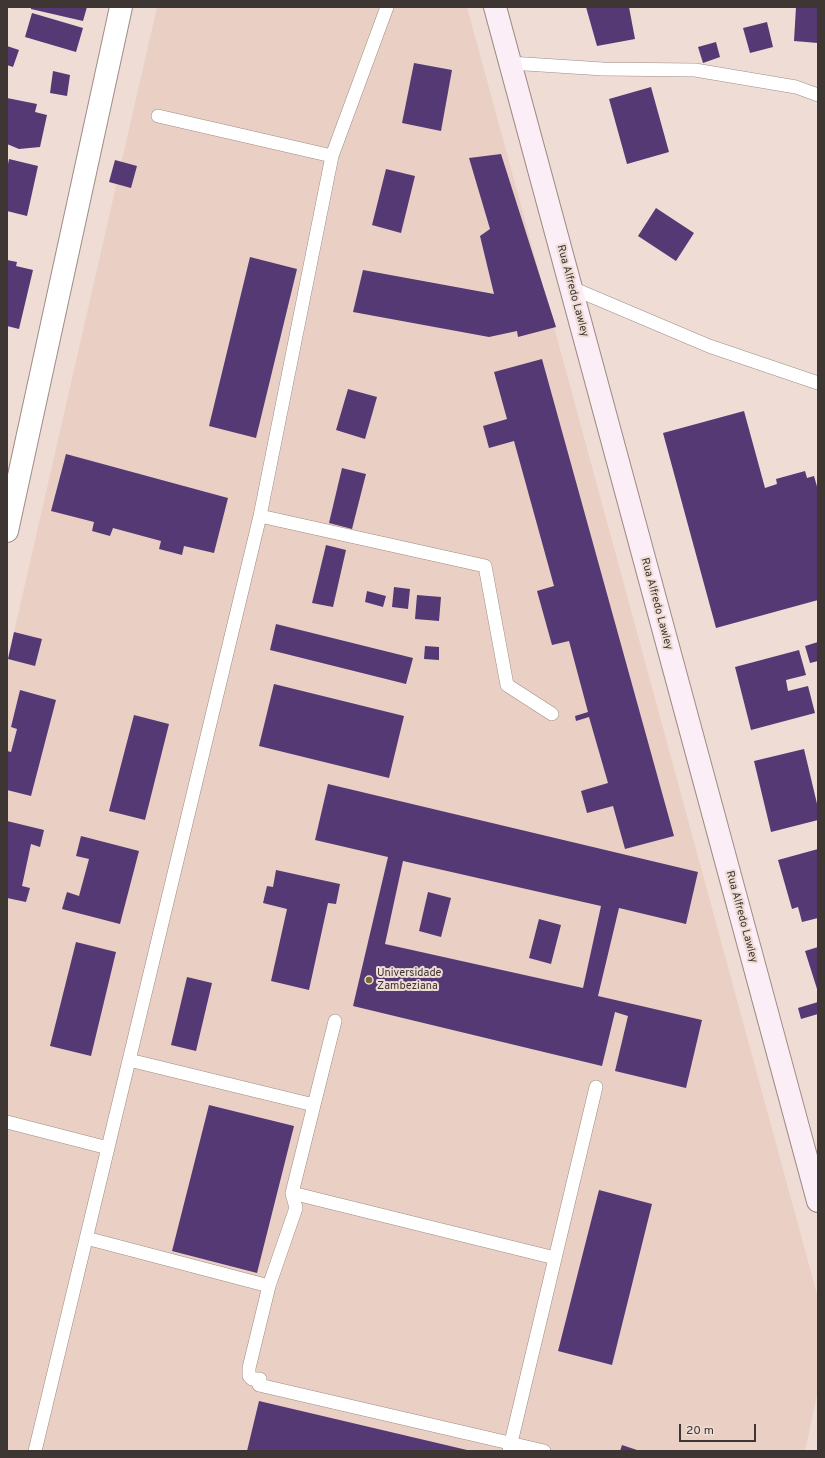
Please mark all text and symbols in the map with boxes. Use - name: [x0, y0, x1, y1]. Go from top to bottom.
- street label: Rua Alfredo Lawley: [553, 243, 591, 339]
- street label: Rua Alfredo Lawley: [637, 556, 675, 652]
- street label: Rua Alfredo Lawley: [722, 869, 760, 965]
- place label: Universidade Zambeziana: [377, 967, 442, 993]
- marker: Universidade Zambeziana: [364, 975, 374, 985]
- scale bar: [681, 1416, 758, 1442]
- text: 20 m: [686, 1423, 714, 1439]

